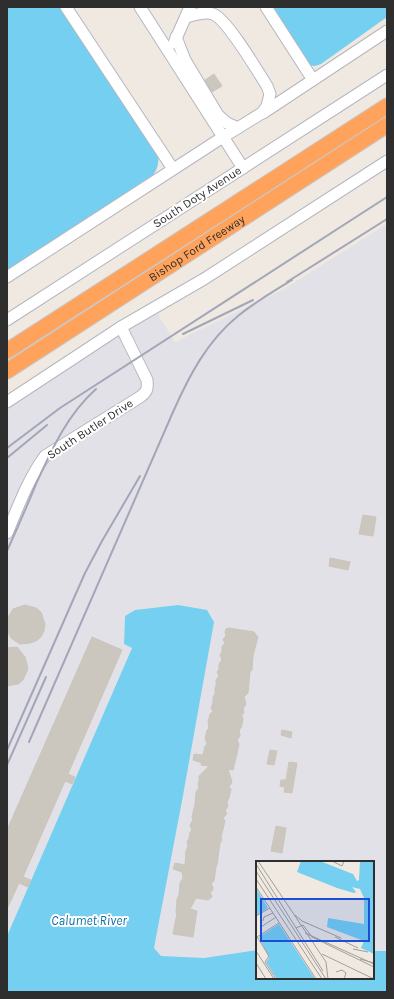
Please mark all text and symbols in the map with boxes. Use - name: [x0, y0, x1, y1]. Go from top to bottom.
- street label: South Doty Avenue: [150, 163, 244, 231]
- street label: Bishop Ford Freeway: [146, 212, 248, 284]
- street label: South Butler Drive: [44, 396, 136, 462]
- inset map: [256, 861, 374, 979]
- water label: Calumet River: [51, 913, 127, 928]

